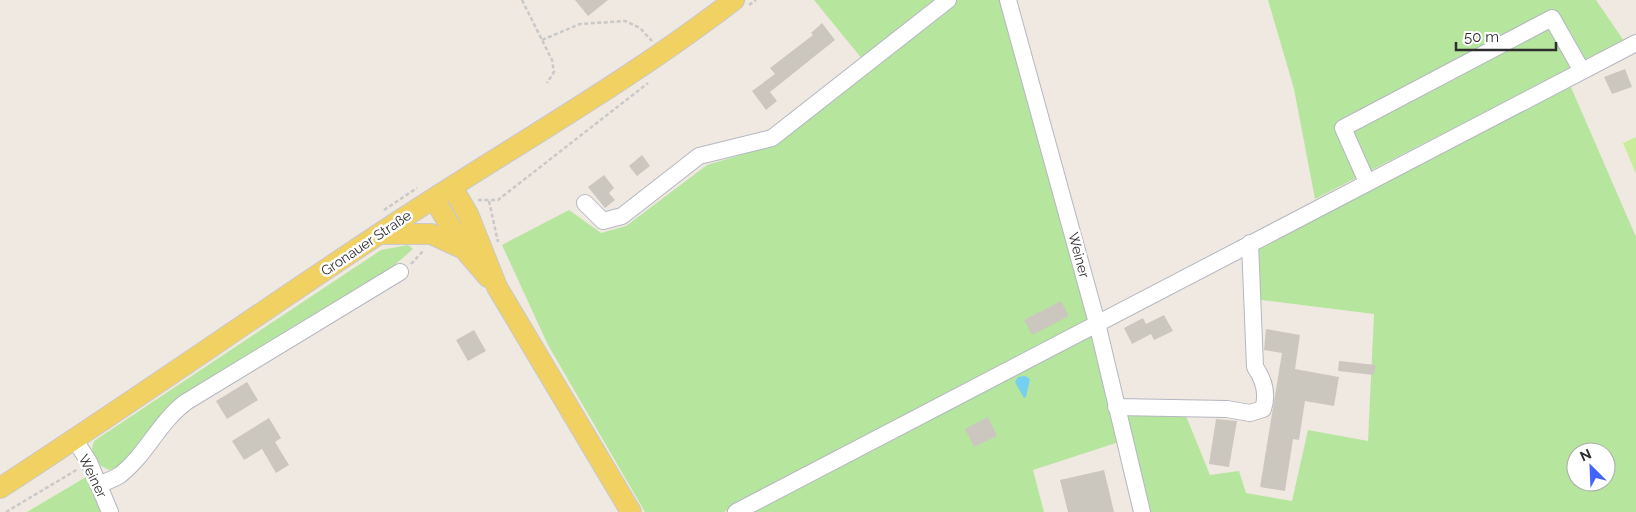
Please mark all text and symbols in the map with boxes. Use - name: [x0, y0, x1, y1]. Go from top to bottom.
- scale bar: [1456, 20, 1556, 52]
- text: 50 m: [1464, 28, 1499, 46]
- street label: Gronauer Straße: [318, 207, 414, 279]
- street label: Weiner: [1065, 231, 1093, 279]
- north arrow: [1566, 442, 1616, 492]
- text: N: [1578, 446, 1594, 465]
- street label: Weiner: [76, 452, 110, 500]

